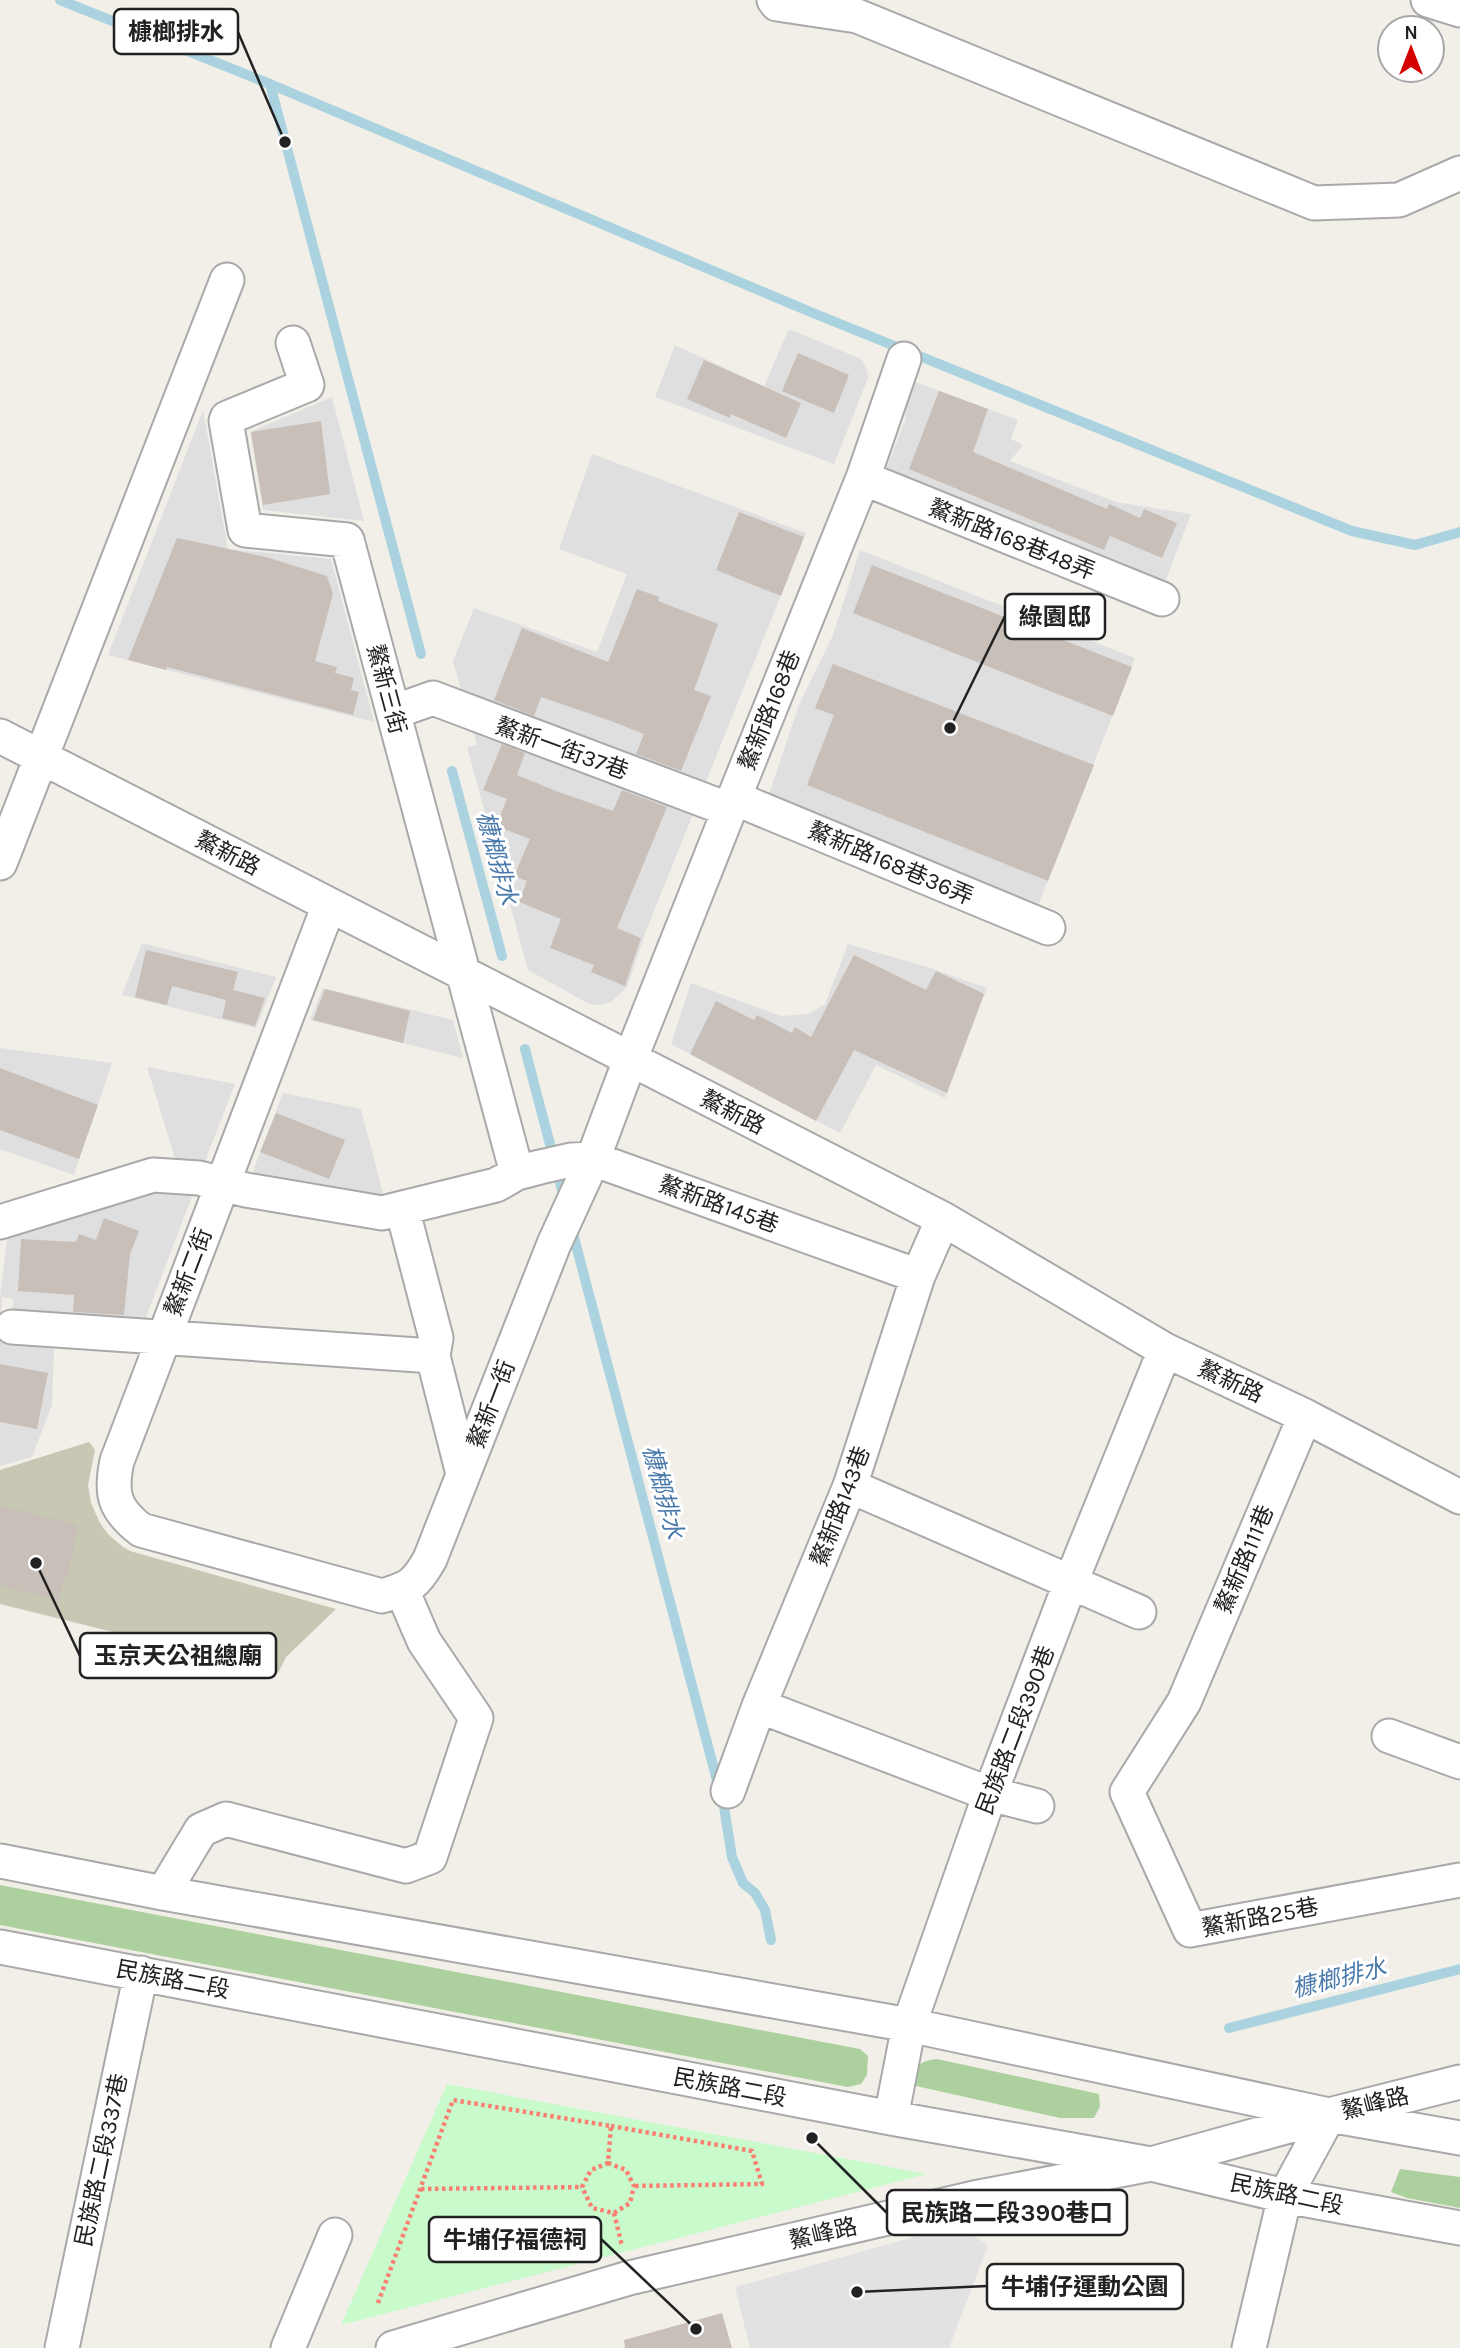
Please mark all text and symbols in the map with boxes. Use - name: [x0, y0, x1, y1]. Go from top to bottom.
- callout: 槺榔排水: [114, 9, 238, 54]
- north arrow: [1376, 14, 1446, 84]
- text: 槺榔排水: [128, 18, 224, 46]
- text: N: [1404, 22, 1418, 44]
- street label: 鰲新路168巷48弄: [925, 494, 1099, 585]
- callout: 綠園邸: [1005, 594, 1105, 639]
- text: 綠園邸: [1019, 603, 1091, 631]
- street label: 鰲新三街: [362, 641, 411, 737]
- street label: 鰲新路168巷: [733, 646, 806, 774]
- street label: 鰲新一街37巷: [492, 712, 632, 785]
- water label: 槺榔排水: [471, 808, 523, 909]
- street label: 鰲新路168巷36弄: [804, 817, 977, 910]
- street label: 鰲新路: [191, 826, 265, 881]
- street label: 鰲新路: [696, 1085, 770, 1140]
- street label: 鰲新路145巷: [655, 1170, 782, 1239]
- street label: 鰲新二街: [159, 1224, 218, 1320]
- street label: 鰲新路: [1194, 1355, 1268, 1408]
- street label: 鰲新一街: [462, 1356, 521, 1452]
- water label: 槺榔排水: [637, 1442, 689, 1543]
- street label: 鰲新路143巷: [805, 1443, 876, 1570]
- street label: 鰲新路111巷: [1210, 1501, 1279, 1617]
- callout: 玉京天公祖總廟: [80, 1633, 276, 1678]
- text: 玉京天公祖總廟: [94, 1642, 262, 1670]
- street label: 民族路二段390巷: [971, 1642, 1060, 1818]
- street label: 鰲新路25巷: [1199, 1893, 1321, 1942]
- water label: 槺榔排水: [1289, 1953, 1390, 2003]
- street label: 民族路二段: [114, 1955, 232, 2004]
- street label: 民族路二段: [671, 2063, 789, 2112]
- street label: 民族路二段337巷: [70, 2071, 133, 2249]
- street label: 鰲峰路: [1338, 2082, 1412, 2125]
- street label: 民族路二段: [1228, 2169, 1346, 2220]
- callout: 民族路二段390巷口: [887, 2190, 1127, 2235]
- text: 民族路二段390巷口: [901, 2199, 1113, 2227]
- street label: 鰲峰路: [786, 2213, 860, 2254]
- callout: 牛埔仔福德祠: [429, 2217, 601, 2262]
- text: 牛埔仔福德祠: [443, 2226, 587, 2254]
- callout: 牛埔仔運動公園: [987, 2264, 1183, 2309]
- text: 牛埔仔運動公園: [1001, 2273, 1169, 2301]

